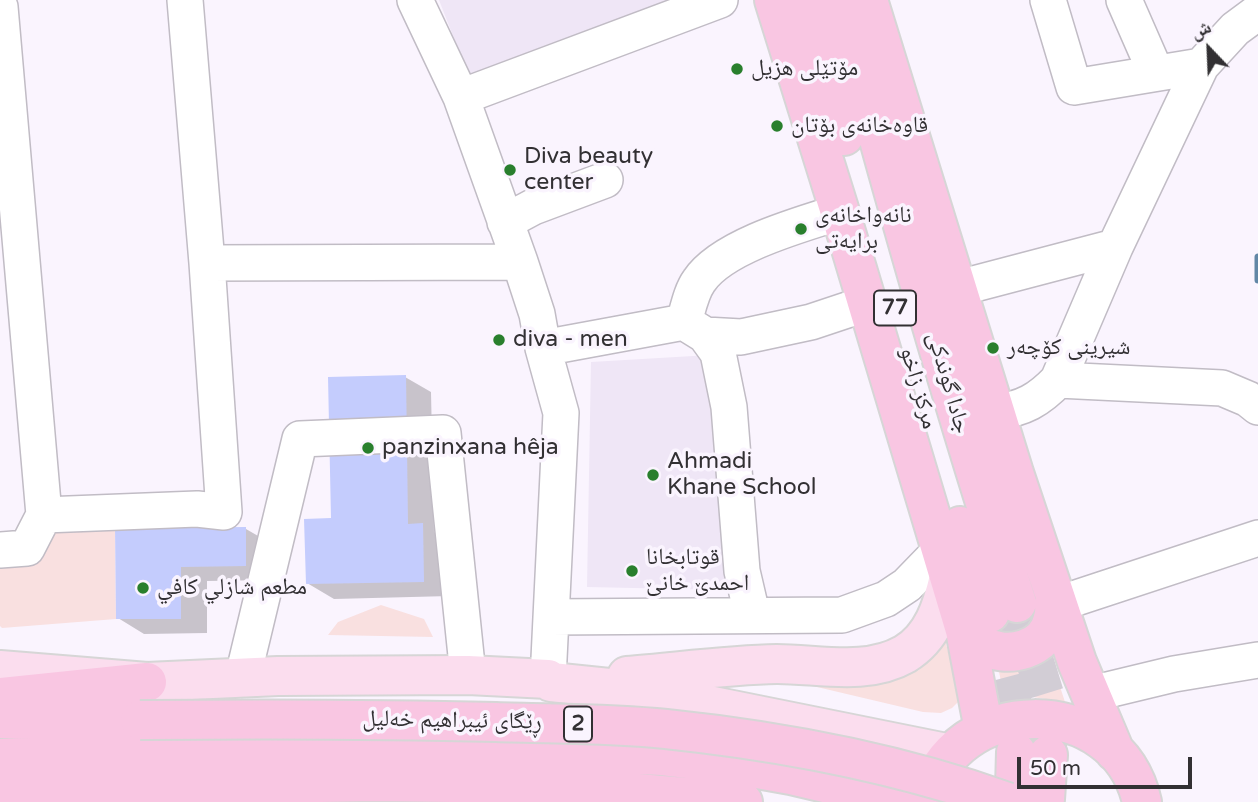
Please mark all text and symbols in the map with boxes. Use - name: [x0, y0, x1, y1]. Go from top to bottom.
- north arrow: [1174, 14, 1244, 84]
- text: ش: [1187, 16, 1214, 44]
- place label: مۆتێلی هزیل: [751, 55, 858, 83]
- marker: مۆتێلی هزیل: [729, 61, 745, 77]
- place label: قاوەخانەی بۆتان: [791, 112, 928, 140]
- marker: قاوەخانەی بۆتان: [769, 118, 785, 134]
- place label: Diva beauty center: [524, 143, 653, 197]
- marker: Diva beauty center: [502, 162, 518, 178]
- place label: نانەواخانەی برایەتی: [815, 202, 911, 256]
- marker: نانەواخانەی برایەتی: [793, 221, 809, 237]
- road number: 77: [874, 290, 916, 326]
- place label: diva - men: [513, 326, 628, 354]
- street label: جادا گوندکی: [920, 329, 976, 437]
- marker: diva - men: [491, 332, 507, 348]
- place label: شیرینی کۆچەر: [1007, 334, 1130, 362]
- marker: شیرینی کۆچەر: [985, 340, 1001, 356]
- street label: مركز زاخو: [893, 344, 943, 432]
- place label: panzinxana hêja: [382, 434, 559, 462]
- marker: panzinxana hêja: [360, 440, 376, 456]
- place label: Ahmadi Khane School: [667, 448, 816, 502]
- marker: Ahmadi Khane School: [645, 467, 661, 483]
- place label: قوتابخانا احمدێ خانێ: [646, 544, 749, 598]
- marker: قوتابخانا احمدێ خانێ: [624, 563, 640, 579]
- place label: مطعم شازلي كافي: [157, 574, 307, 602]
- marker: مطعم شازلي كافي: [135, 580, 151, 596]
- street label: ڕێگای ئیبراهیم خەلیل: [362, 706, 542, 736]
- road number: 2: [564, 706, 592, 742]
- scale bar: [1020, 742, 1195, 786]
- text: 50 m: [1030, 756, 1081, 781]

